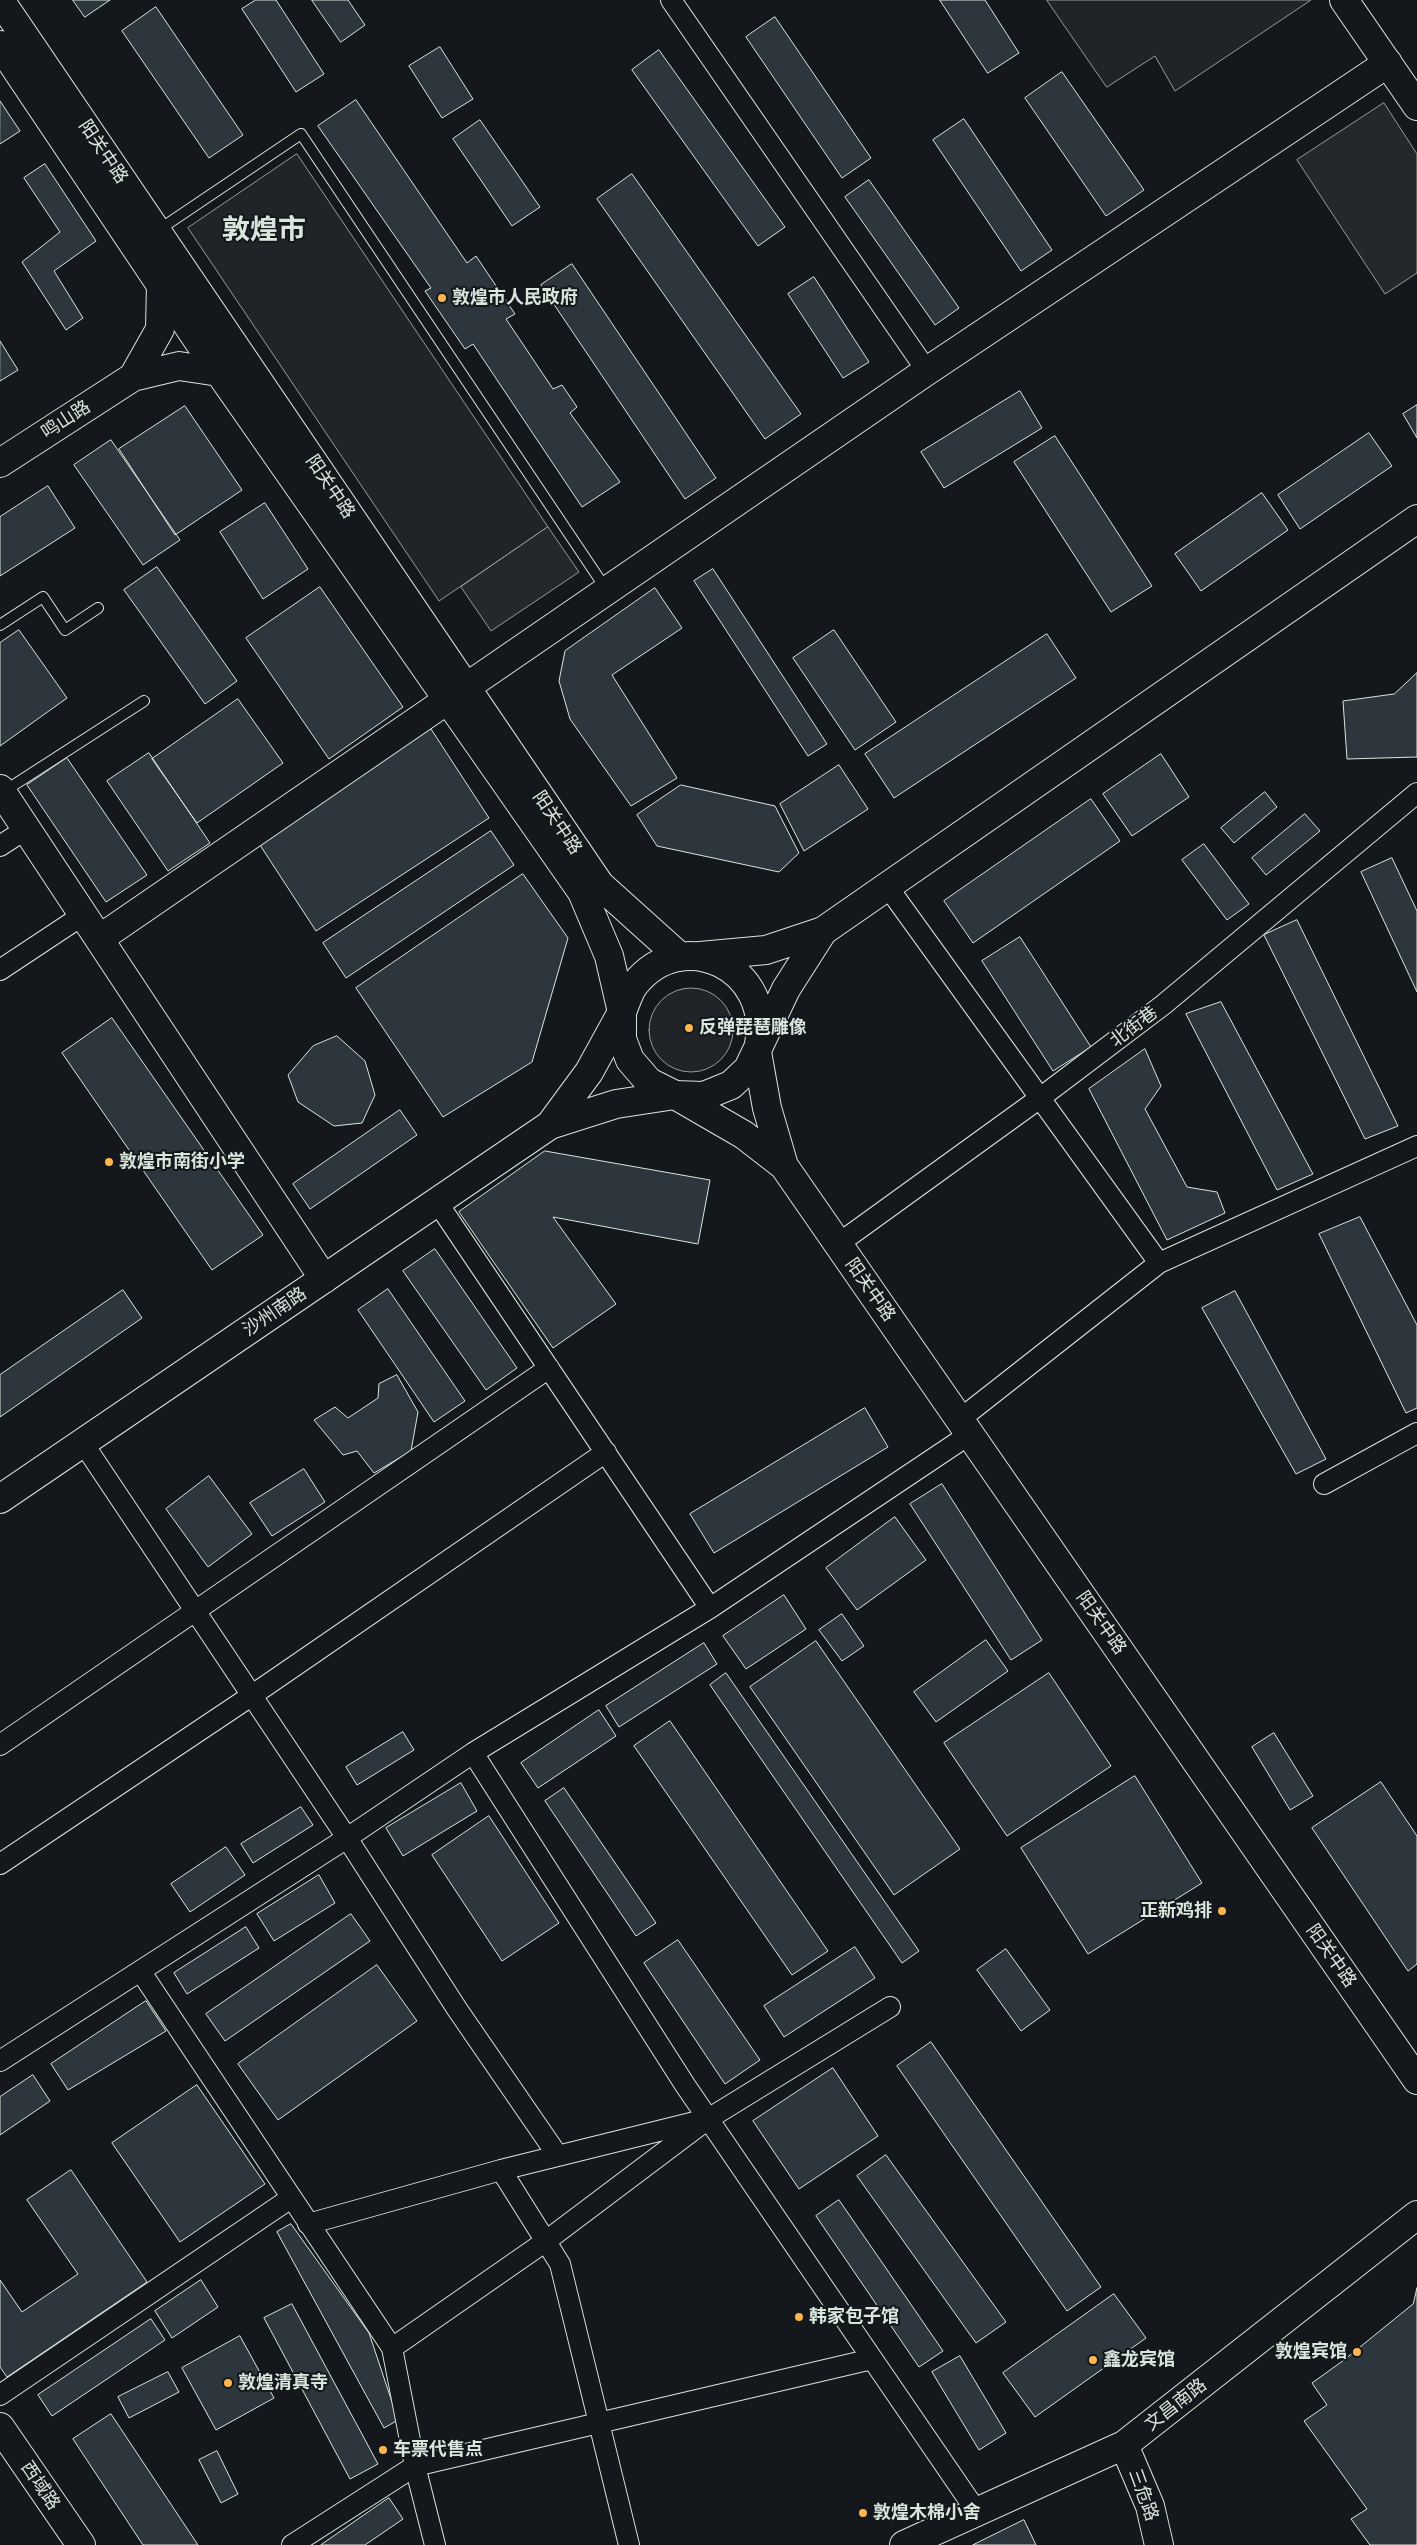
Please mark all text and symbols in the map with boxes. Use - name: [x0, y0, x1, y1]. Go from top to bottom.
- street label: 阳关中路: [74, 116, 132, 188]
- district label: 敦煌市: [222, 214, 306, 248]
- place label: 敦煌市人民政府: [452, 287, 578, 309]
- marker: 敦煌市人民政府: [436, 292, 448, 304]
- street label: 鸣山路: [37, 396, 95, 444]
- street label: 阳关中路: [301, 451, 359, 523]
- street label: 阳关中路: [528, 787, 586, 859]
- street label: 北街巷: [1106, 1002, 1162, 1052]
- place label: 反弹琵琶雕像: [699, 1017, 807, 1039]
- marker: 反弹琵琶雕像: [683, 1022, 695, 1034]
- place label: 敦煌市南街小学: [119, 1151, 245, 1173]
- marker: 敦煌市南街小学: [103, 1156, 115, 1168]
- street label: 阳关中路: [841, 1254, 899, 1326]
- street label: 沙州南路: [239, 1283, 311, 1341]
- street label: 阳关中路: [1072, 1587, 1130, 1659]
- place label: 正新鸡排: [1140, 1900, 1212, 1922]
- marker: 正新鸡排: [1216, 1905, 1228, 1917]
- street label: 阳关中路: [1302, 1920, 1360, 1992]
- place label: 韩家包子馆: [809, 2306, 899, 2328]
- marker: 韩家包子馆: [793, 2311, 805, 2323]
- place label: 敦煌宾馆: [1275, 2341, 1347, 2363]
- marker: 敦煌宾馆: [1351, 2346, 1363, 2358]
- place label: 鑫龙宾馆: [1103, 2349, 1175, 2371]
- marker: 鑫龙宾馆: [1087, 2354, 1099, 2366]
- place label: 敦煌清真寺: [238, 2372, 328, 2394]
- street label: 文昌南路: [1141, 2374, 1211, 2436]
- marker: 敦煌清真寺: [222, 2377, 234, 2389]
- place label: 车票代售点: [393, 2439, 483, 2461]
- marker: 车票代售点: [377, 2444, 389, 2456]
- street label: 西域路: [16, 2458, 64, 2514]
- street label: 三危路: [1124, 2466, 1162, 2524]
- place label: 敦煌木棉小舍: [873, 2502, 981, 2524]
- marker: 敦煌木棉小舍: [857, 2507, 869, 2519]

